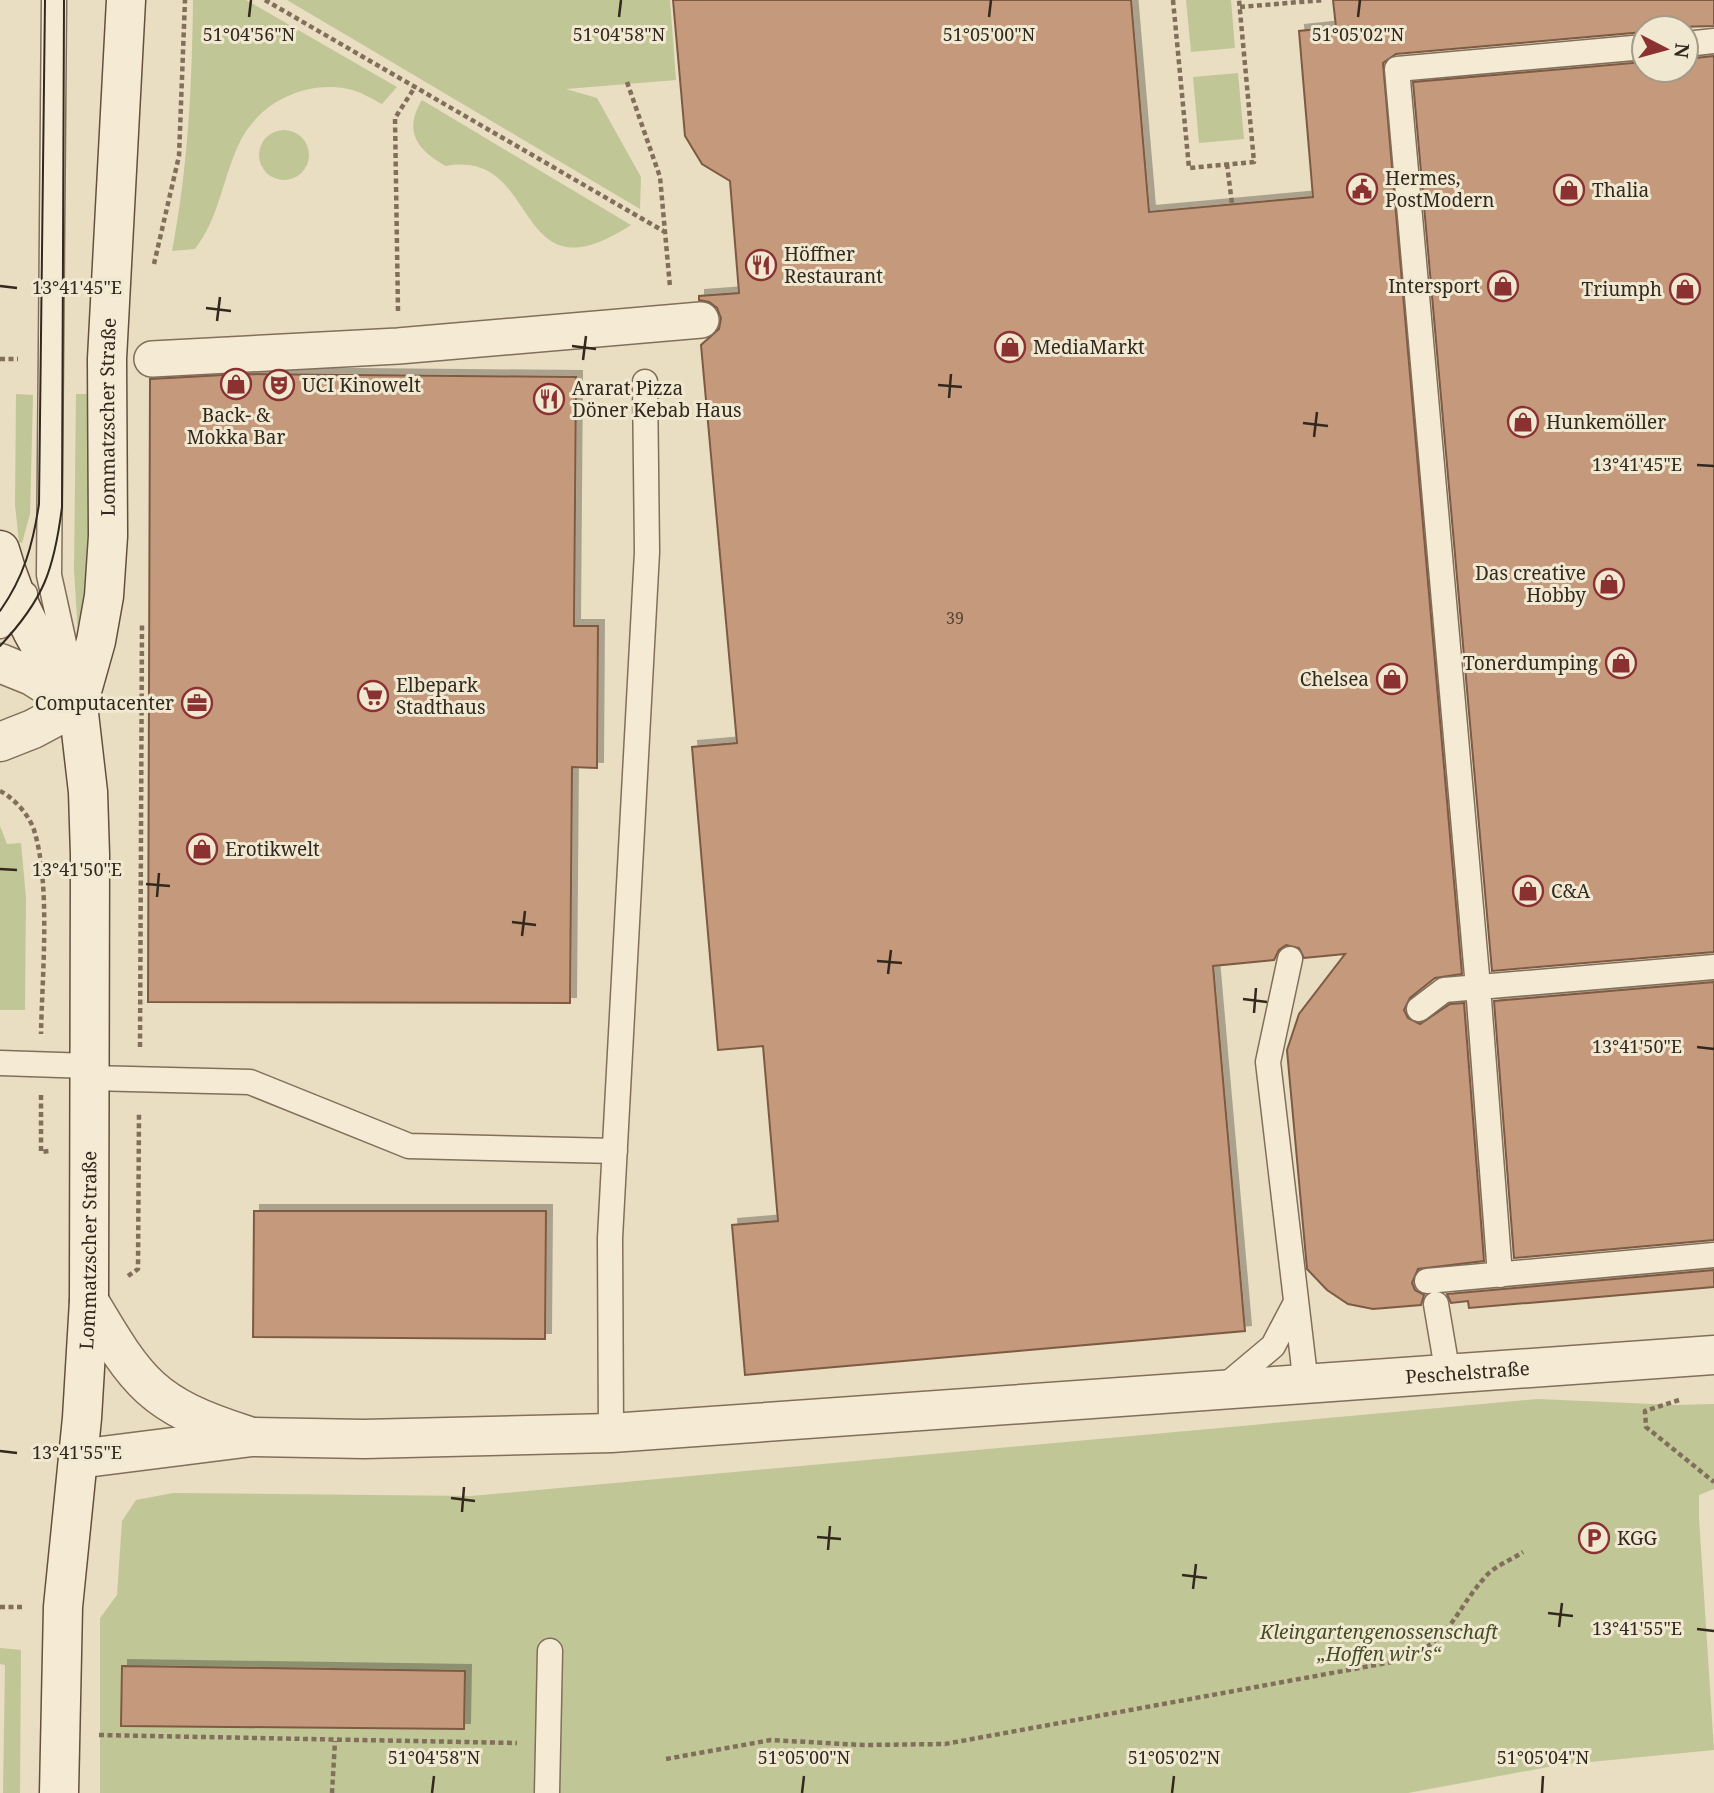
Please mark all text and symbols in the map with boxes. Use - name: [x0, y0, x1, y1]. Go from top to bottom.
- north arrow: [1630, 14, 1700, 84]
- text: 51°04'56"N: [203, 22, 296, 46]
- text: 51°04'58"N: [573, 22, 666, 46]
- text: 51°05'00"N: [943, 22, 1036, 46]
- text: 51°05'02"N: [1312, 22, 1405, 46]
- text: N: [1668, 42, 1696, 60]
- place label: Hermes, PostModern: [1385, 165, 1495, 213]
- public building icon: Hermes, PostModern: [1345, 172, 1379, 206]
- shop icon: Thalia: [1552, 173, 1586, 207]
- place label: Thalia: [1592, 177, 1649, 203]
- place label: Höffner Restaurant: [784, 241, 883, 289]
- restaurant icon: Höffner Restaurant: [744, 248, 778, 282]
- shop icon: Intersport: [1486, 269, 1520, 303]
- shop icon: Triumph: [1668, 272, 1702, 306]
- place label: Intersport: [1388, 273, 1480, 299]
- text: 13°41'45"E: [32, 275, 122, 299]
- place label: Triumph: [1582, 276, 1662, 302]
- street label: Lommatzscher Straße: [94, 317, 122, 517]
- shop icon: MediaMarkt: [993, 330, 1027, 364]
- place label: MediaMarkt: [1033, 334, 1145, 360]
- shop icon: Back- & Mokka Bar: [219, 367, 253, 401]
- theatre icon: UCI Kinowelt: [262, 368, 296, 402]
- place label: UCI Kinowelt: [302, 372, 421, 398]
- place label: Ararat Pizza Döner Kebab Haus: [572, 375, 742, 423]
- restaurant icon: Ararat Pizza Döner Kebab Haus: [532, 382, 566, 416]
- place label: Back- & Mokka Bar: [187, 402, 285, 450]
- shop icon: Hunkemöller: [1506, 405, 1540, 439]
- place label: Hunkemöller: [1546, 409, 1666, 435]
- text: 13°41'45"E: [1592, 452, 1682, 476]
- place label: Das creative Hobby: [1475, 560, 1586, 608]
- shop icon: Das creative Hobby: [1592, 567, 1626, 601]
- house number: 39: [946, 607, 964, 629]
- shop icon: Tonerdumping: [1604, 646, 1638, 680]
- place label: Tonerdumping: [1463, 650, 1598, 676]
- shop icon: Chelsea: [1375, 662, 1409, 696]
- place label: Chelsea: [1300, 666, 1369, 692]
- place label: Elbepark Stadthaus: [396, 672, 485, 720]
- supermarket icon: Elbepark Stadthaus: [356, 679, 390, 713]
- office icon: Computacenter: [180, 686, 214, 720]
- place label: Computacenter: [35, 690, 174, 716]
- shop icon: Erotikwelt: [185, 832, 219, 866]
- place label: Erotikwelt: [225, 836, 320, 862]
- text: 13°41'50"E: [32, 857, 122, 881]
- shop icon: C&A: [1511, 874, 1545, 908]
- place label: C&A: [1551, 878, 1591, 904]
- text: 13°41'50"E: [1592, 1034, 1682, 1058]
- street label: Lommatzscher Straße: [73, 1151, 102, 1350]
- street label: Peschelstraße: [1404, 1355, 1531, 1390]
- text: 13°41'55"E: [32, 1440, 122, 1464]
- parking icon: KGG: [1577, 1521, 1611, 1555]
- place label: KGG: [1617, 1525, 1657, 1551]
- text: 13°41'55"E: [1592, 1616, 1682, 1640]
- park label: Kleingartengenossenschaft „Hoffen wir's“: [1259, 1619, 1499, 1667]
- text: 51°04'58"N: [388, 1745, 481, 1769]
- text: 51°05'00"N: [758, 1745, 851, 1769]
- text: 51°05'02"N: [1128, 1745, 1221, 1769]
- text: 51°05'04"N: [1497, 1745, 1590, 1769]

